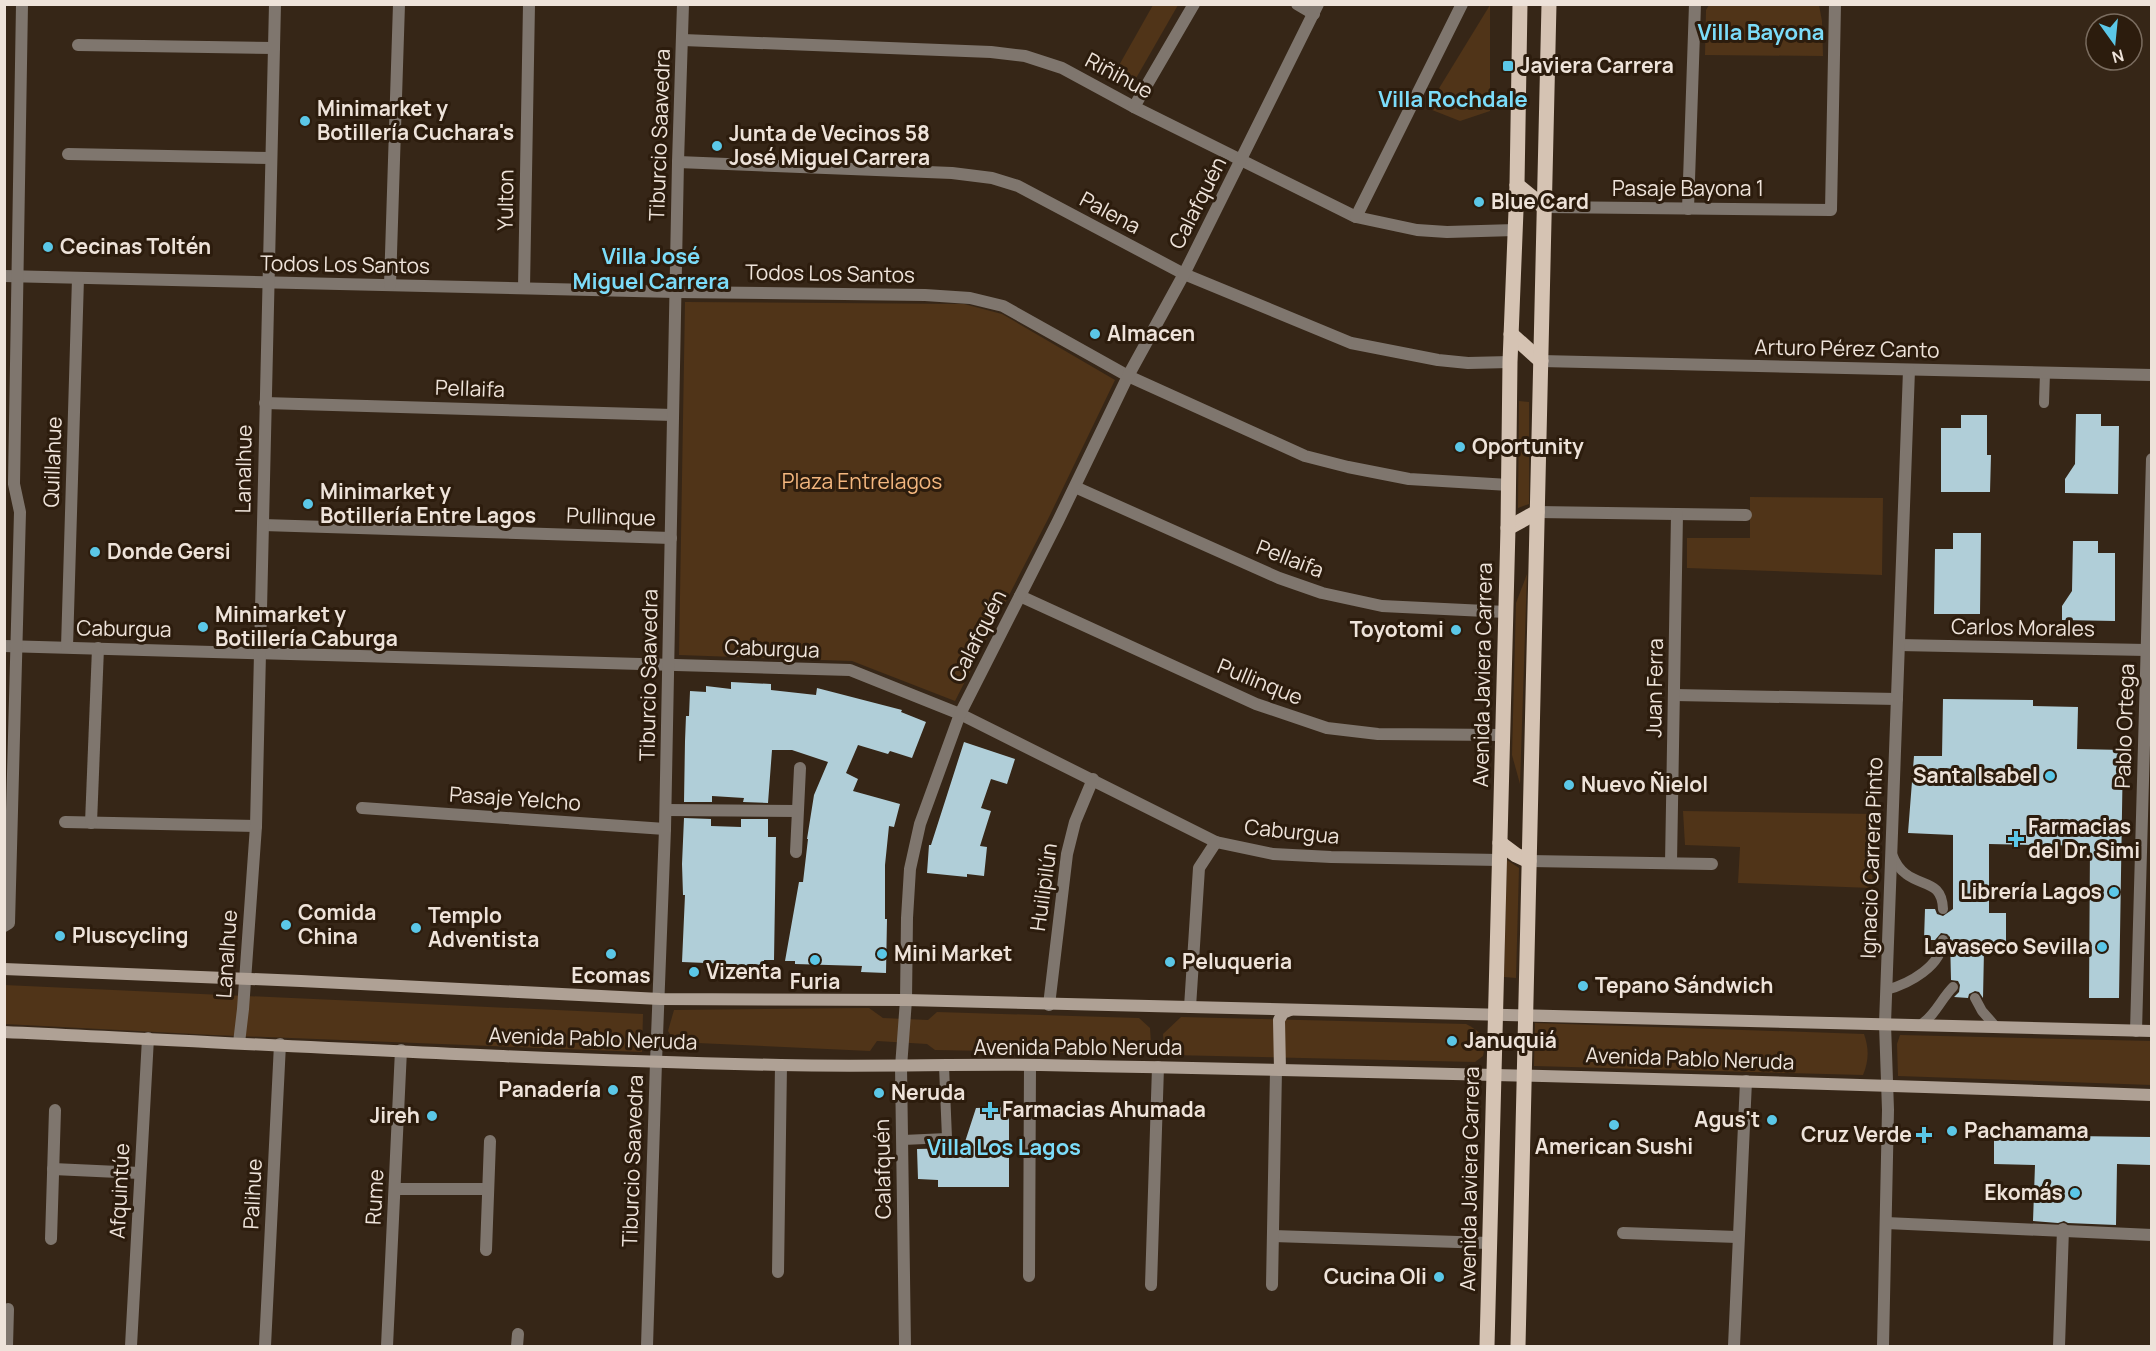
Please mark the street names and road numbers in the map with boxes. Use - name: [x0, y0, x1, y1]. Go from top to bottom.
- street label: Riñihue: [1081, 46, 1158, 105]
- street label: Tiburcio Saavedra: [642, 48, 676, 221]
- street label: Calafquén: [1162, 152, 1232, 253]
- street label: Yulton: [490, 169, 520, 231]
- street label: Pasaje Bayona 1: [1612, 174, 1764, 202]
- street label: Palena: [1075, 185, 1146, 240]
- street label: Todos Los Santos: [260, 249, 430, 279]
- street label: Todos Los Santos: [745, 258, 915, 288]
- street label: Arturo Pérez Canto: [1754, 332, 1940, 364]
- street label: Pellaifa: [435, 373, 506, 403]
- street label: Quillahue: [36, 416, 68, 508]
- street label: Lanalhue: [228, 424, 258, 514]
- street label: Pullinque: [566, 500, 656, 532]
- street label: Pellaifa: [1253, 532, 1328, 584]
- street label: Avenida Javiera Carrera: [1466, 562, 1498, 788]
- street label: Calafquén: [942, 585, 1012, 686]
- street label: Tiburcio Saavedra: [632, 589, 664, 761]
- street label: Carlos Morales: [1951, 612, 2095, 642]
- street label: Caburgua: [76, 613, 172, 643]
- street label: Caburgua: [724, 632, 820, 664]
- street label: Juan Ferra: [1639, 638, 1669, 738]
- street label: Pullinque: [1214, 651, 1307, 711]
- street label: Pablo Ortega: [2108, 663, 2140, 789]
- street label: Ignacio Carrera Pinto: [1853, 757, 1889, 959]
- street label: Pasaje Yelcho: [448, 779, 582, 817]
- street label: Caburgua: [1243, 812, 1341, 850]
- street label: Huilipilún: [1023, 841, 1063, 933]
- street label: Lanalhue: [209, 909, 243, 999]
- street label: Avenida Pablo Neruda: [488, 1020, 698, 1056]
- street label: Avenida Pablo Neruda: [974, 1033, 1182, 1061]
- street label: Avenida Pablo Neruda: [1585, 1040, 1795, 1076]
- street label: Avenida Javiera Carrera: [1453, 1066, 1485, 1292]
- street label: Tiburcio Saavedra: [615, 1074, 649, 1247]
- street label: Calafquén: [867, 1119, 897, 1219]
- street label: Afquintúe: [103, 1142, 135, 1239]
- street label: Palihue: [236, 1158, 268, 1230]
- street label: Rume: [359, 1168, 389, 1226]

